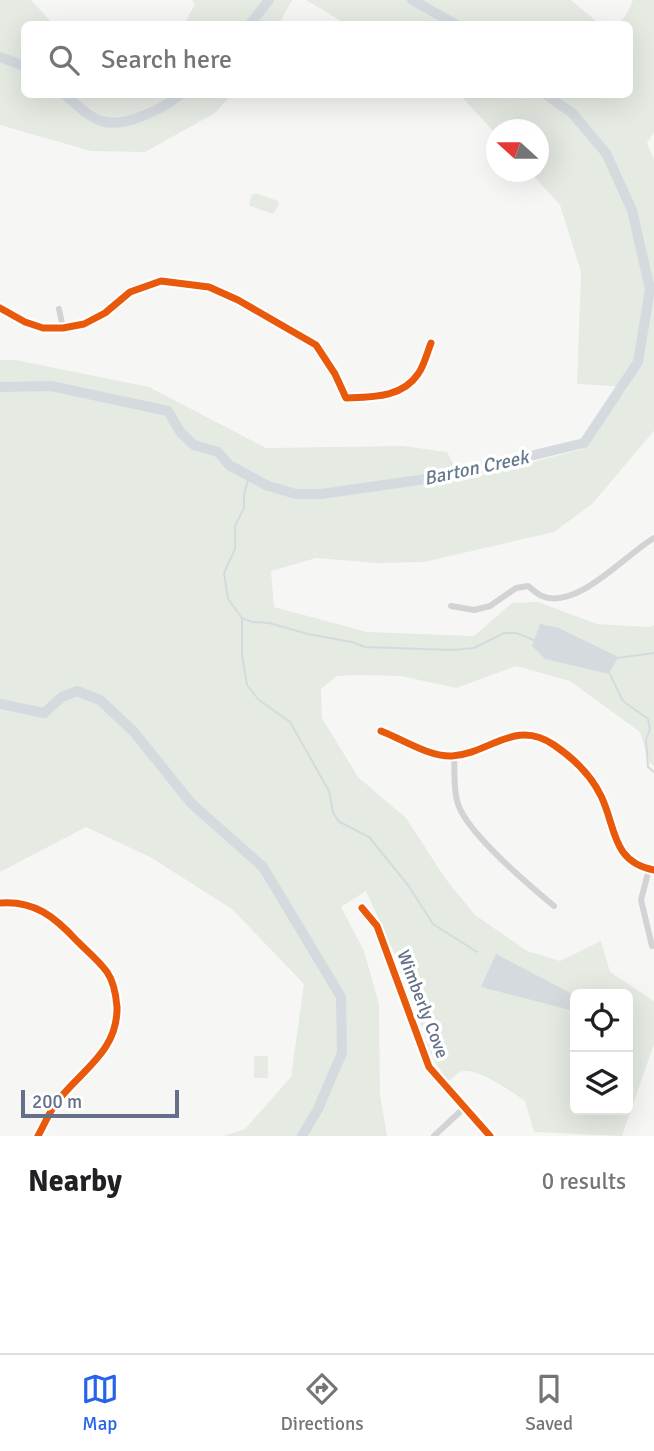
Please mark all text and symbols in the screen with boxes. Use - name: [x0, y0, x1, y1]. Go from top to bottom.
- search box: [21, 21, 633, 98]
- icon: search: [45, 41, 83, 79]
- text: Search here: [101, 44, 232, 76]
- north arrow: [486, 119, 549, 182]
- water label: Barton Creek: [422, 445, 532, 491]
- street label: Wimberly Cove: [392, 947, 454, 1061]
- map controls: [570, 989, 633, 1115]
- button: locate: [570, 989, 633, 1052]
- button: layers: [570, 1052, 633, 1115]
- scale bar: [21, 1087, 178, 1119]
- text: 200 m: [32, 1090, 82, 1114]
- text: Nearby: [28, 1163, 122, 1200]
- text: 0 results: [542, 1167, 626, 1196]
- tab: Map: [81, 1370, 119, 1436]
- tab: Directions: [281, 1370, 364, 1436]
- tab: Saved: [525, 1370, 573, 1436]

